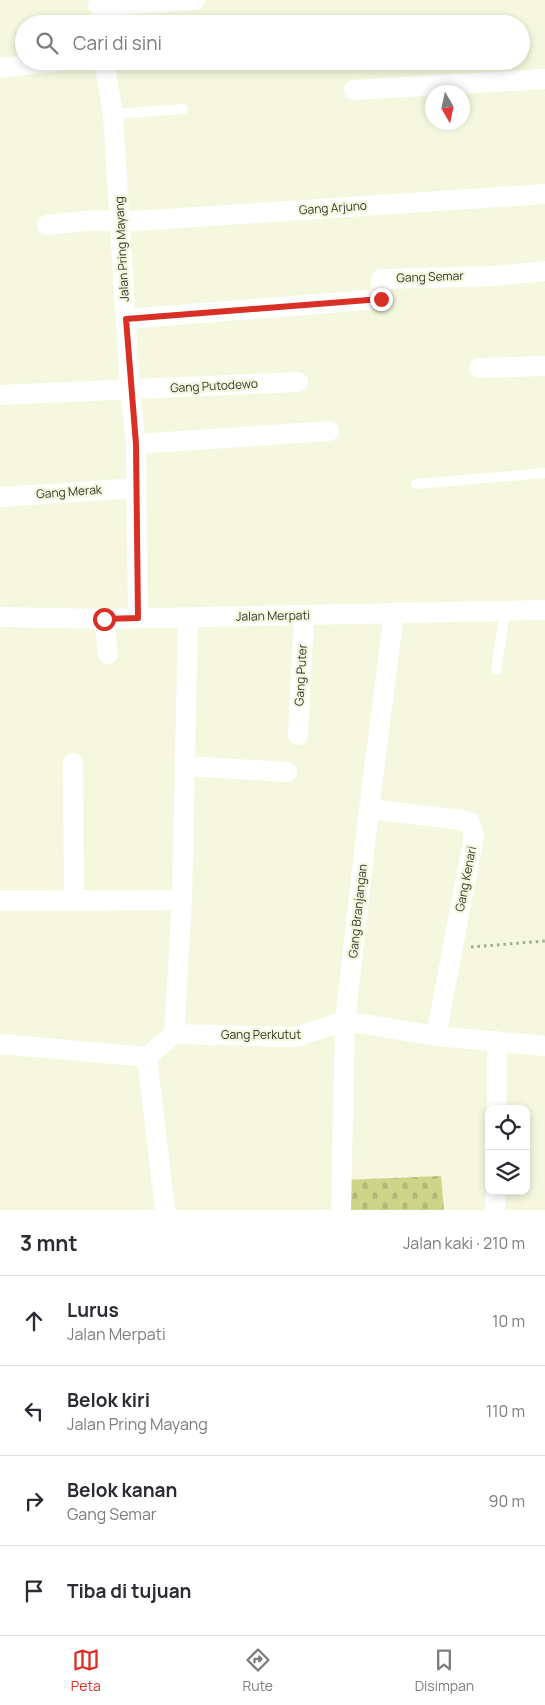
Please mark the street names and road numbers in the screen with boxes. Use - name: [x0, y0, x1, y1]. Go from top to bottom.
- street label: Jalan Pring Mayang: [110, 196, 133, 302]
- street label: Gang Arjuno: [298, 197, 367, 218]
- street label: Gang Semar: [396, 267, 465, 286]
- street label: Gang Putodewo: [170, 375, 258, 396]
- street label: Gang Merak: [36, 481, 103, 502]
- street label: Jalan Merpati: [236, 606, 310, 625]
- street label: Gang Puter: [290, 643, 311, 706]
- street label: Gang Kenari: [451, 845, 480, 913]
- street label: Gang Branjangan: [344, 863, 371, 959]
- street label: Gang Perkutut: [221, 1026, 301, 1043]

